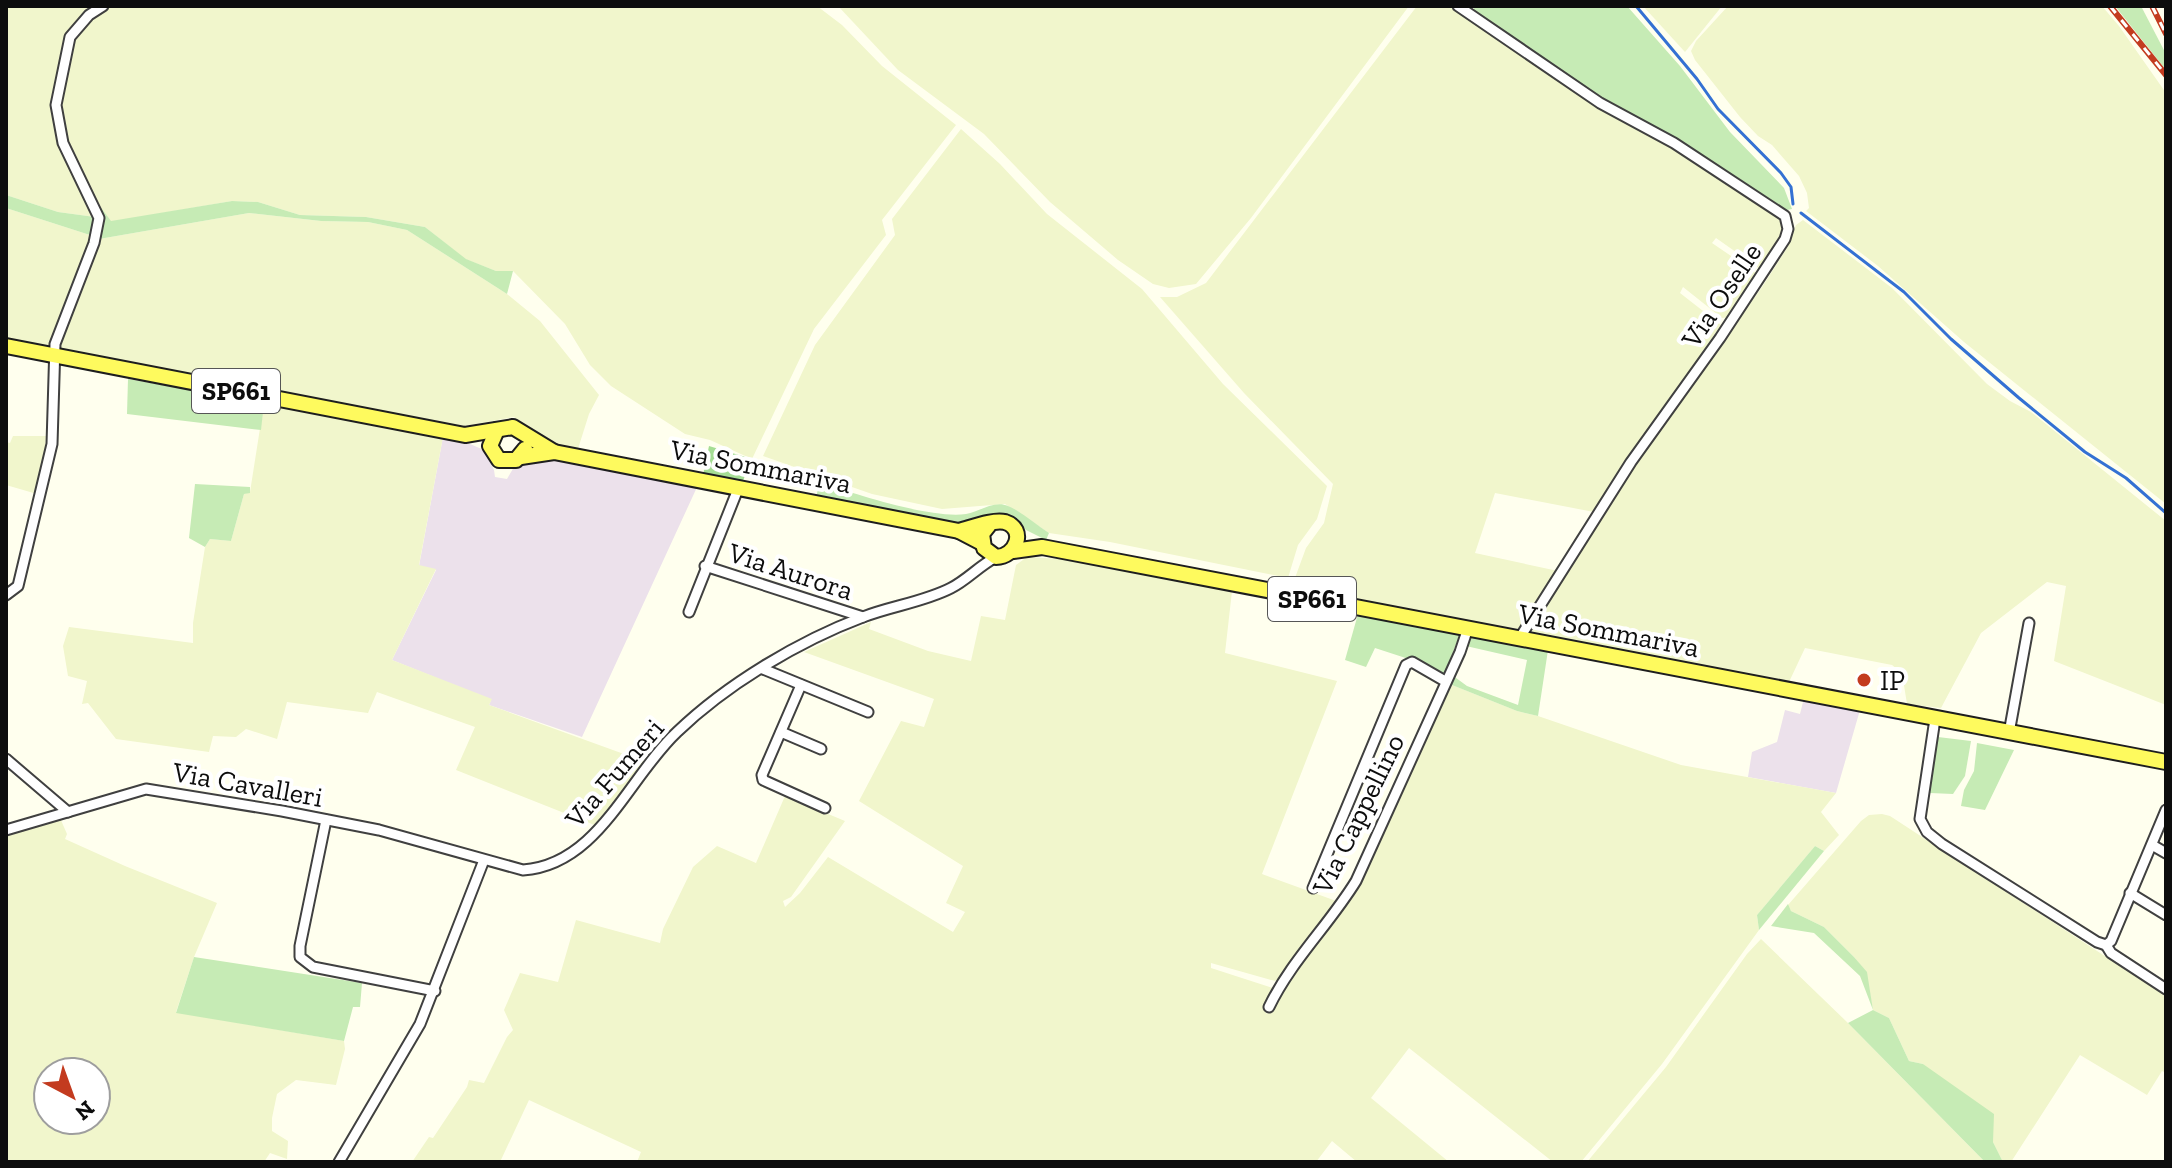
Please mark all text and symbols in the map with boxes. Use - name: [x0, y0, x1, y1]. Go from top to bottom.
- street label: Via Oselle: [1674, 237, 1768, 355]
- road number: SP661: [192, 369, 280, 413]
- street label: Via Sommariva: [667, 433, 855, 500]
- street label: Via Aurora: [723, 536, 858, 607]
- road number: SP661: [1268, 577, 1356, 621]
- street label: Via Sommariva: [1515, 597, 1703, 664]
- place label: IP: [1880, 664, 1905, 697]
- marker: IP: [1855, 671, 1873, 689]
- street label: Via Fumeri: [557, 712, 671, 835]
- street label: Via Cappellino: [1305, 729, 1411, 901]
- street label: Via Cavalleri: [169, 755, 326, 814]
- north arrow: [32, 1056, 112, 1136]
- text: N: [69, 1095, 100, 1127]

